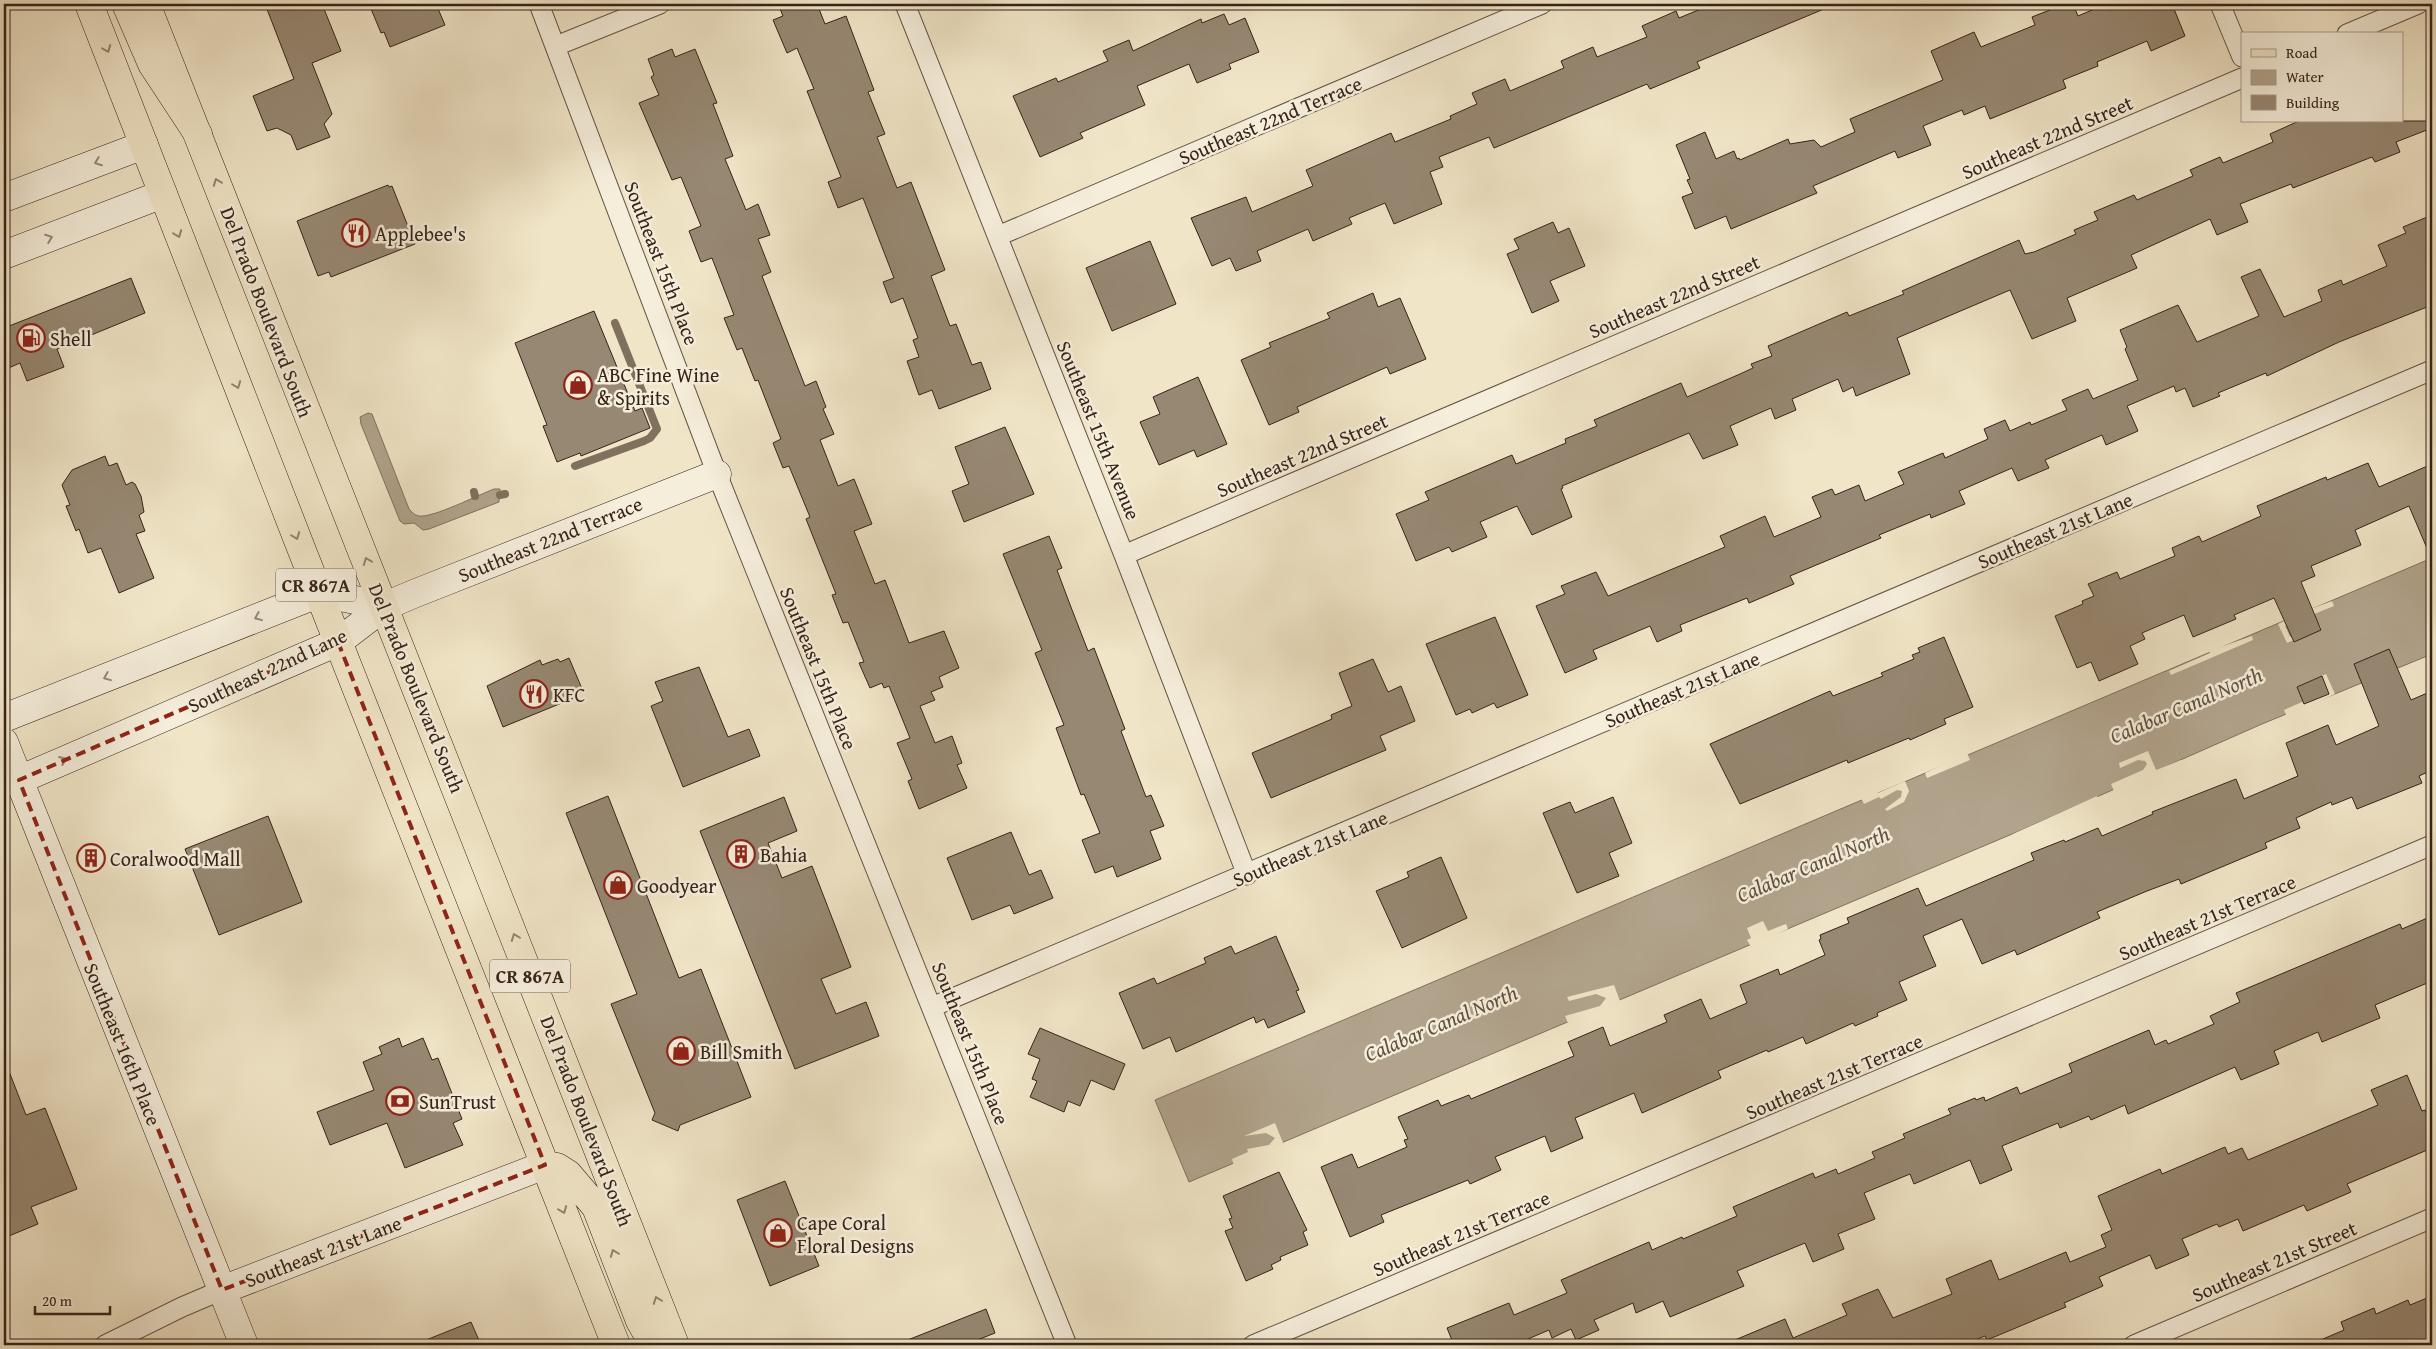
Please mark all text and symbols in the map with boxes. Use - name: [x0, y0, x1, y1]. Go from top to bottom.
- legend: [2241, 32, 2404, 122]
- text: Road: [2286, 42, 2317, 63]
- one-way arrow: [101, 44, 111, 53]
- text: Water: [2286, 66, 2324, 87]
- street label: Southeast 22nd Terrace: [1174, 68, 1366, 172]
- street label: Southeast 22nd Street: [1957, 88, 2137, 186]
- text: Building: [2286, 92, 2340, 113]
- one-way arrow: [94, 156, 103, 166]
- street label: Southeast 15th Place: [617, 177, 707, 349]
- one-way arrow: [213, 179, 223, 187]
- street label: Del Prado Boulevard South: [213, 202, 321, 422]
- restaurant icon: Applebee's: [341, 218, 371, 248]
- place label: Applebee's: [375, 219, 466, 248]
- one-way arrow: [172, 229, 182, 237]
- one-way arrow: [44, 234, 53, 244]
- street label: Southeast 22nd Street: [1584, 247, 1764, 345]
- fuel station icon: Shell: [16, 323, 46, 353]
- place label: Shell: [50, 324, 92, 353]
- street label: Southeast 15th Avenue: [1050, 336, 1148, 524]
- place label: ABC Fine Wine & Spirits: [597, 360, 719, 412]
- shop icon: ABC Fine Wine & Spirits: [563, 370, 593, 400]
- one-way arrow: [231, 380, 241, 389]
- street label: Southeast 22nd Street: [1212, 406, 1392, 504]
- street label: Southeast 21st Lane: [1973, 484, 2137, 576]
- street label: Southeast 22nd Terrace: [453, 489, 647, 589]
- one-way arrow: [290, 531, 300, 540]
- one-way arrow: [362, 557, 373, 566]
- road number: CR 867A: [276, 568, 356, 602]
- street label: Del Prado Boulevard South: [362, 579, 472, 797]
- street label: Southeast 15th Place: [773, 582, 865, 754]
- one-way arrow: [254, 611, 263, 622]
- street label: Southeast 22nd Lane: [183, 620, 351, 720]
- street label: Southeast 21st Lane: [1600, 643, 1764, 735]
- water label: Calabar Canal North: [2105, 659, 2268, 751]
- one-way arrow: [103, 671, 112, 681]
- restaurant icon: KFC: [519, 679, 549, 709]
- place label: KFC: [553, 680, 586, 709]
- one-way arrow: [58, 756, 67, 767]
- street label: Southeast 21st Lane: [1228, 802, 1392, 894]
- water label: Calabar Canal North: [1732, 818, 1895, 910]
- building icon: Bahia: [726, 839, 756, 869]
- place label: Bahia: [760, 840, 808, 869]
- building icon: Coralwood Mall: [76, 843, 106, 873]
- place label: Coralwood Mall: [110, 844, 241, 873]
- street label: Southeast 21st Terrace: [2114, 867, 2300, 967]
- shop icon: Goodyear: [603, 870, 633, 900]
- place label: Goodyear: [637, 871, 717, 900]
- one-way arrow: [511, 933, 521, 942]
- street label: Southeast 15th Place: [925, 957, 1017, 1129]
- street label: Southeast 16th Place: [77, 958, 169, 1130]
- road number: CR 867A: [490, 959, 570, 992]
- water label: Calabar Canal North: [1360, 977, 1523, 1069]
- street label: Del Prado Boulevard South: [533, 1011, 641, 1231]
- street label: Southeast 21st Terrace: [1741, 1026, 1927, 1126]
- shop icon: Bill Smith: [666, 1036, 696, 1066]
- place label: Bill Smith: [700, 1037, 783, 1066]
- bank icon: SunTrust: [385, 1086, 415, 1116]
- place label: SunTrust: [419, 1087, 496, 1116]
- street label: Southeast 21st Terrace: [1368, 1183, 1554, 1283]
- one-way arrow: [557, 1206, 567, 1214]
- street label: Southeast 21st Lane: [240, 1208, 406, 1294]
- place label: Cape Coral Floral Designs: [797, 1208, 914, 1260]
- street label: Southeast 21st Street: [2187, 1213, 2361, 1309]
- shop icon: Cape Coral Floral Designs: [763, 1218, 793, 1248]
- one-way arrow: [610, 1249, 620, 1258]
- scale bar: [35, 1284, 110, 1316]
- text: 20 m: [42, 1290, 73, 1311]
- one-way arrow: [653, 1296, 663, 1305]

